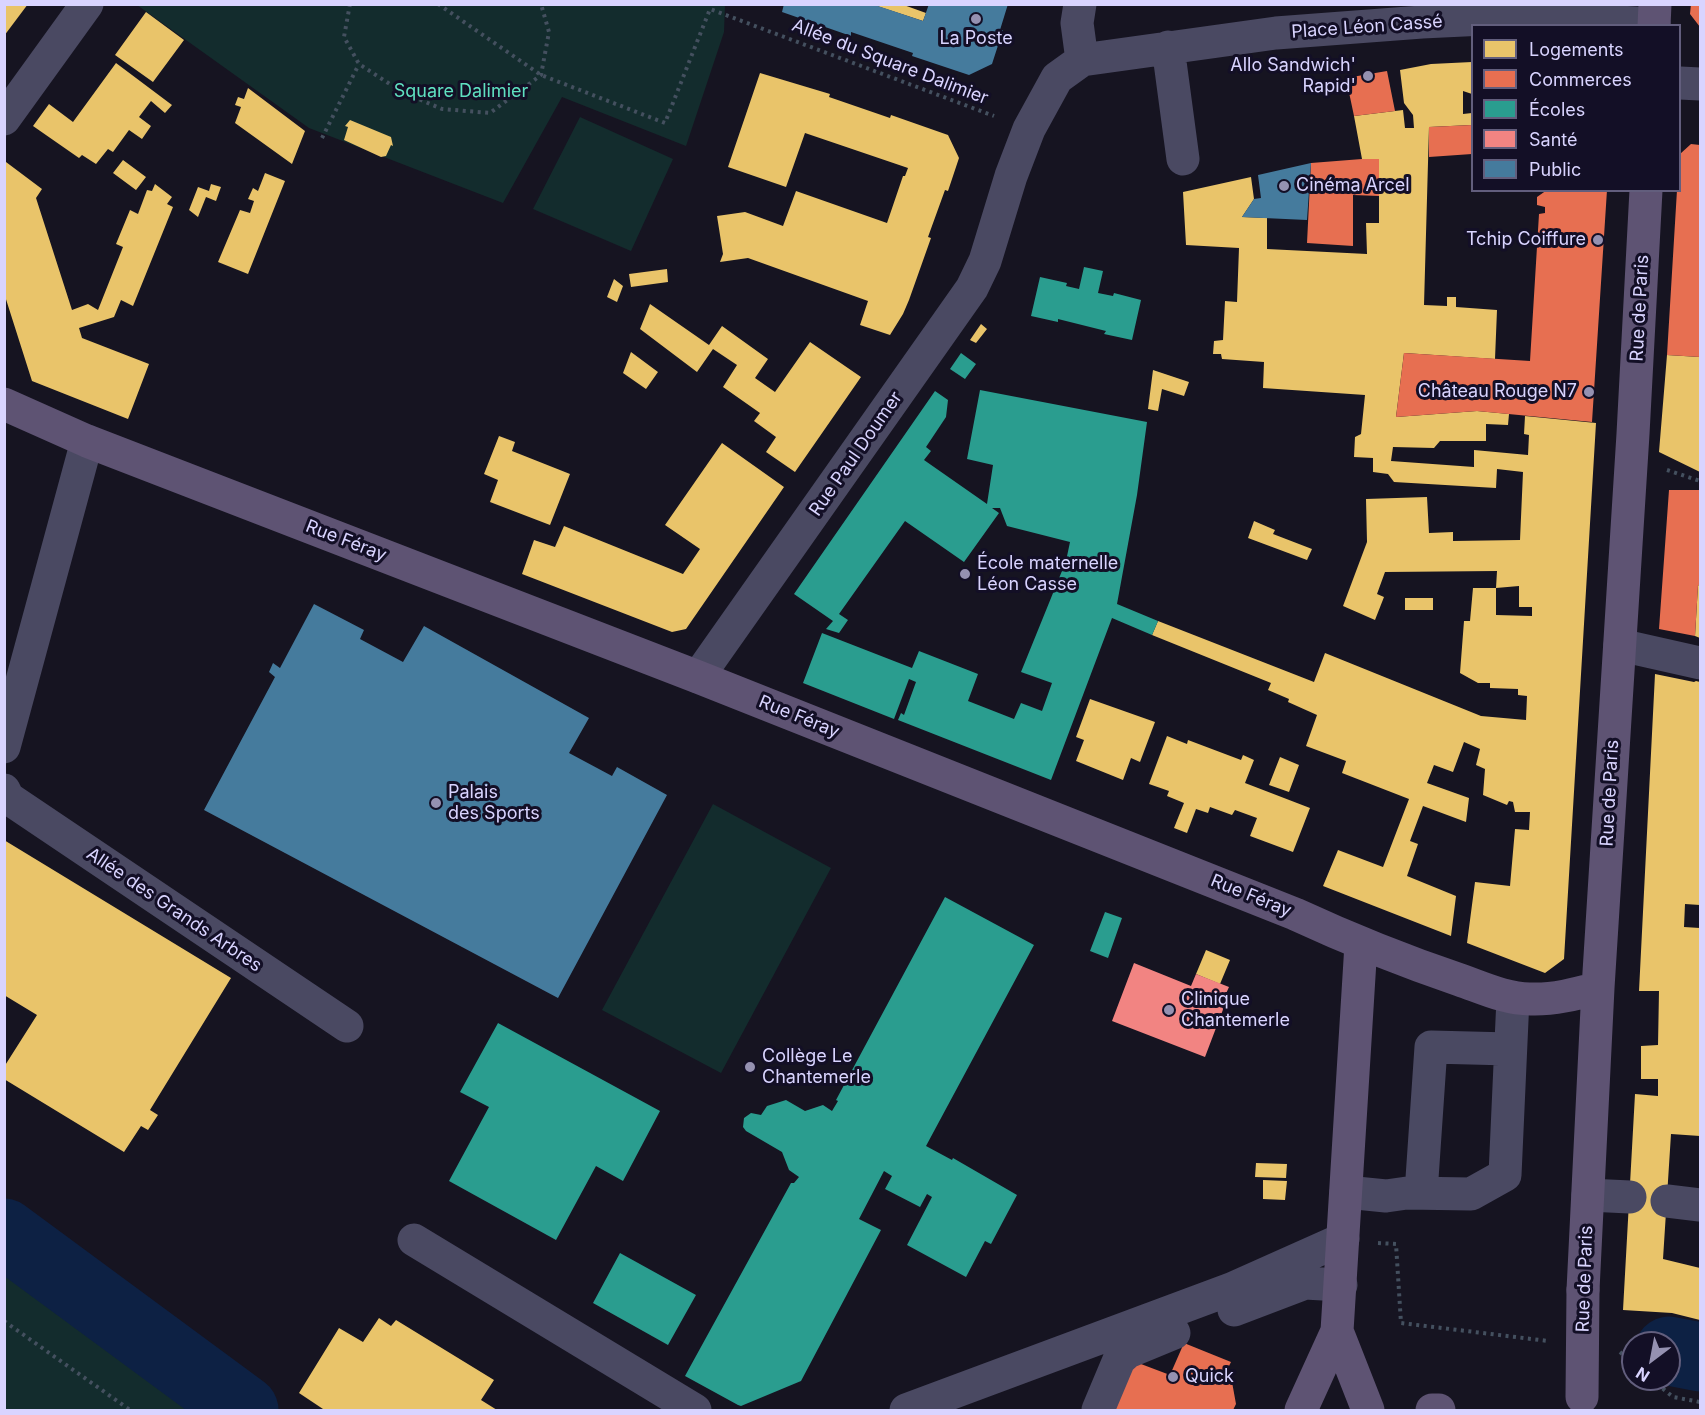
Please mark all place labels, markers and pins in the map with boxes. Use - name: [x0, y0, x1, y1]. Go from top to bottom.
- marker: La Poste: [969, 12, 983, 26]
- place label: La Poste: [939, 28, 1013, 50]
- place label: Allo Sandwich' Rapid': [1230, 55, 1356, 98]
- marker: Allo Sandwich' Rapid': [1361, 69, 1375, 83]
- place label: Cinéma Arcel: [1296, 175, 1410, 197]
- marker: Cinéma Arcel: [1277, 179, 1291, 193]
- place label: Tchip Coiffure: [1466, 229, 1586, 251]
- marker: Tchip Coiffure: [1591, 233, 1605, 247]
- place label: Château Rouge N7: [1418, 381, 1577, 403]
- marker: Château Rouge N7: [1582, 385, 1596, 399]
- place label: École maternelle Léon Casse: [977, 553, 1118, 596]
- marker: École maternelle Léon Casse: [958, 567, 972, 581]
- place label: Palais des Sports: [448, 782, 540, 824]
- marker: Palais des Sports: [429, 796, 443, 810]
- place label: Clinique Chantemerle: [1181, 989, 1290, 1032]
- marker: Clinique Chantemerle: [1162, 1003, 1176, 1017]
- place label: Collège Le Chantemerle: [762, 1046, 871, 1088]
- marker: Collège Le Chantemerle: [743, 1060, 757, 1074]
- place label: Quick: [1185, 1366, 1234, 1388]
- marker: Quick: [1166, 1370, 1180, 1384]

